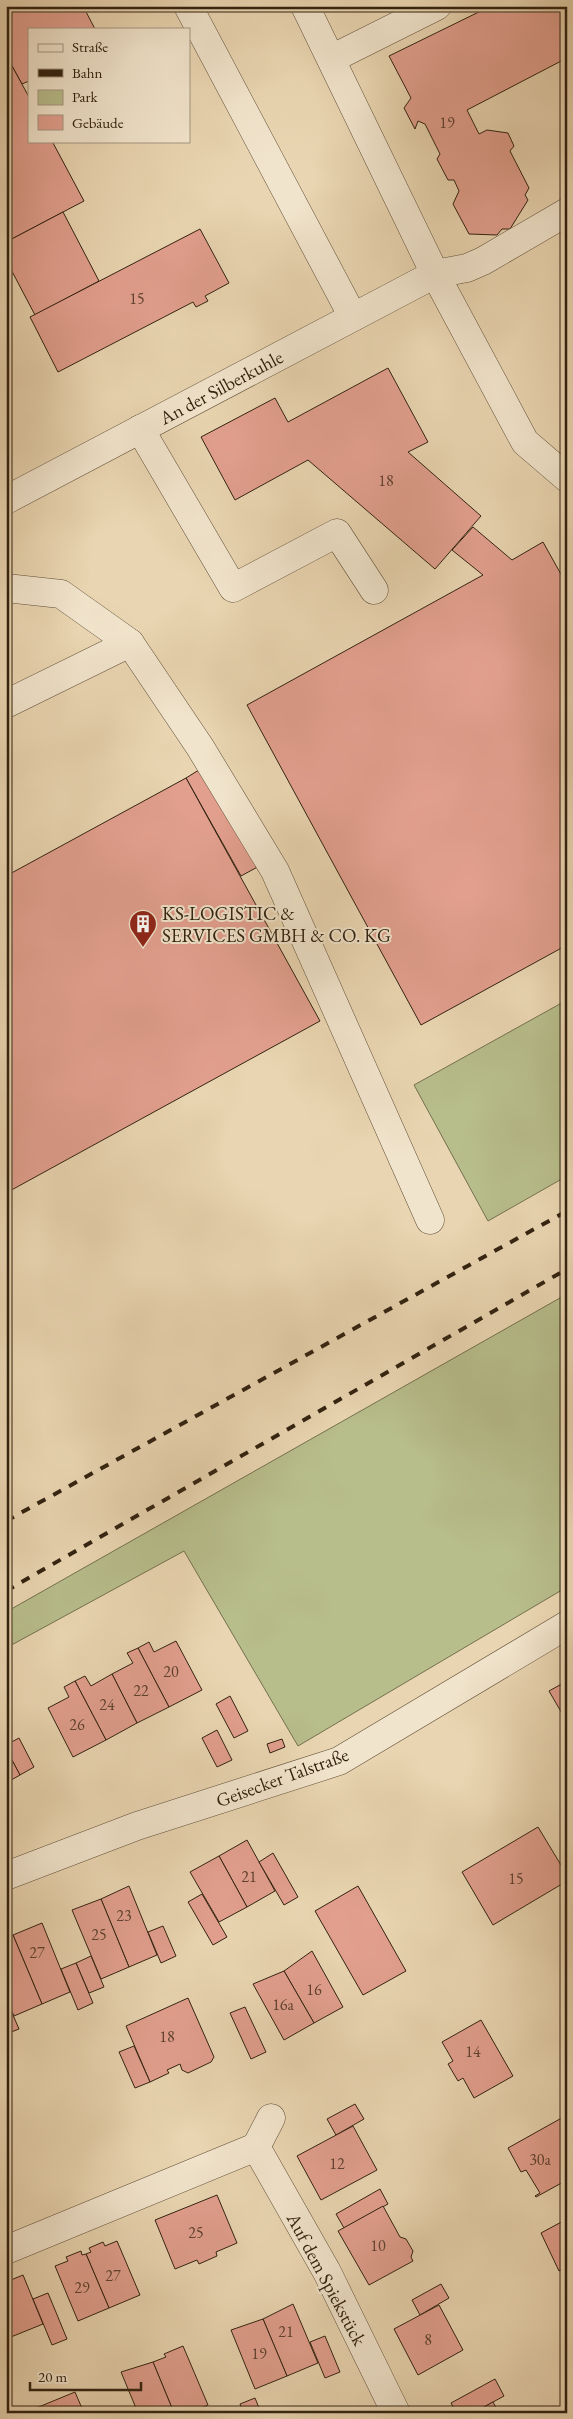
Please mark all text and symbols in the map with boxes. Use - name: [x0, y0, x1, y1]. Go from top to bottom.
- legend: [28, 28, 190, 142]
- text: Straße: [72, 37, 108, 56]
- text: Bahn: [72, 63, 103, 82]
- text: Park: [72, 87, 99, 106]
- house number: 19: [439, 112, 455, 133]
- text: Gebäude: [72, 113, 124, 132]
- house number: 15: [129, 288, 145, 309]
- street label: An der Silberkuhle: [154, 344, 287, 431]
- house number: 18: [378, 470, 394, 491]
- place label: KS-LOGISTIC & SERVICES GMBH & CO. KG: [162, 901, 391, 948]
- building icon: KS-LOGISTIC & SERVICES GMBH & CO. KG: [128, 909, 158, 948]
- house number: 20: [163, 1661, 179, 1682]
- house number: 22: [133, 1680, 149, 1701]
- house number: 24: [99, 1694, 115, 1715]
- house number: 26: [69, 1714, 85, 1735]
- street label: Geisecker Talstraße: [212, 1742, 352, 1813]
- house number: 21: [241, 1866, 257, 1887]
- house number: 15: [508, 1868, 524, 1889]
- house number: 23: [116, 1905, 132, 1926]
- house number: 25: [91, 1924, 107, 1945]
- house number: 27: [29, 1942, 45, 1963]
- house number: 16: [306, 1979, 322, 2000]
- house number: 16a: [272, 1994, 294, 2015]
- house number: 18: [159, 2026, 175, 2047]
- house number: 14: [465, 2041, 481, 2062]
- house number: 30a: [529, 2149, 551, 2170]
- house number: 12: [329, 2153, 345, 2174]
- street label: Auf dem Spiekstück: [281, 2208, 373, 2351]
- house number: 25: [188, 2222, 204, 2243]
- house number: 10: [370, 2235, 386, 2256]
- house number: 27: [105, 2265, 121, 2286]
- house number: 29: [74, 2277, 90, 2298]
- house number: 21: [278, 2321, 294, 2342]
- house number: 8: [424, 2329, 432, 2350]
- house number: 19: [251, 2343, 267, 2364]
- scale bar: [30, 2359, 141, 2391]
- text: 20 m: [38, 2367, 67, 2386]

